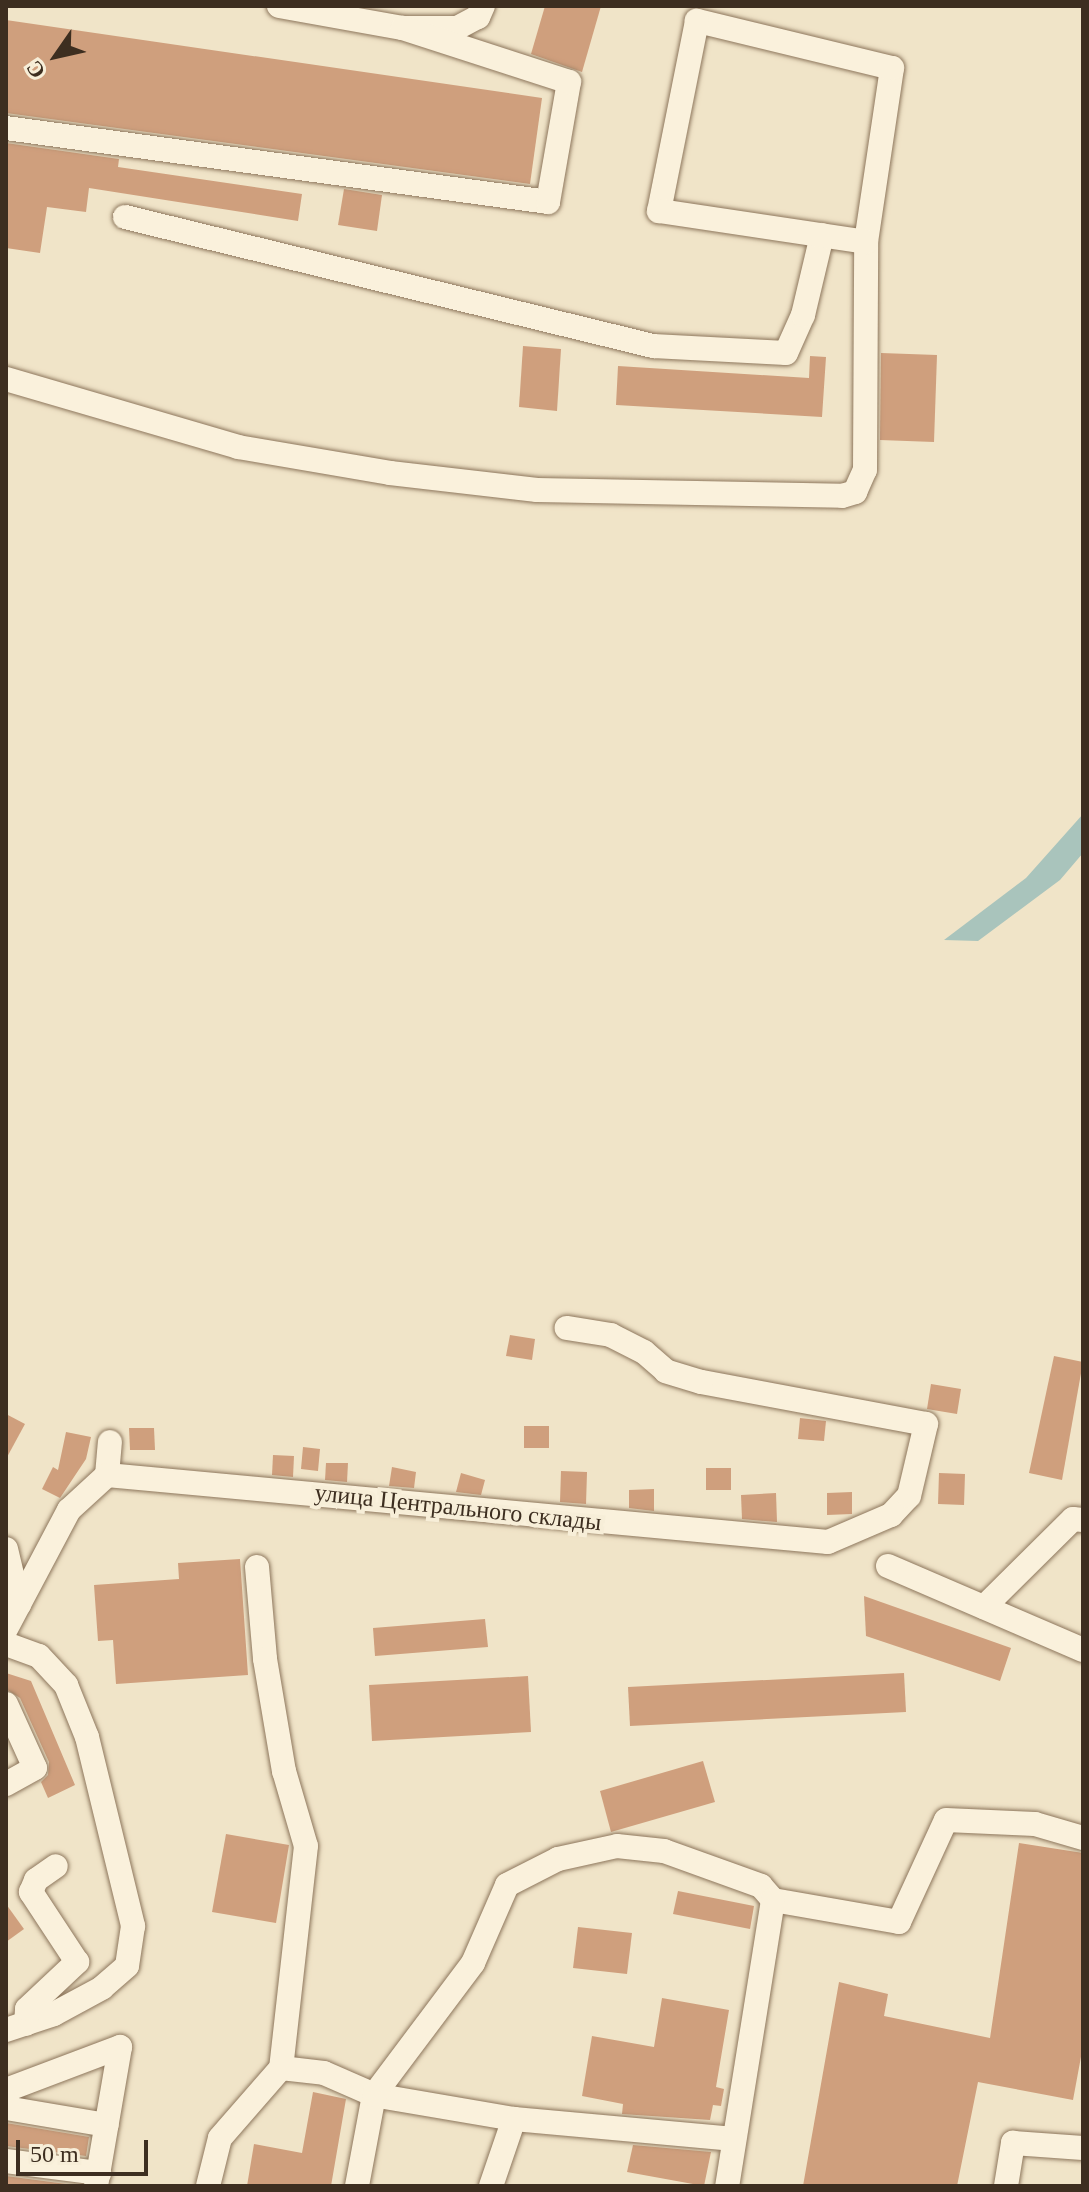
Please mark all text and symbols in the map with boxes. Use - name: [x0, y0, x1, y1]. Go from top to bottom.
- north arrow: [16, 16, 96, 96]
- text: С: [21, 56, 50, 83]
- street label: улица Центрального склады: [313, 1479, 603, 1537]
- scale bar: [20, 2124, 152, 2174]
- text: 50 m: [30, 2141, 79, 2167]

